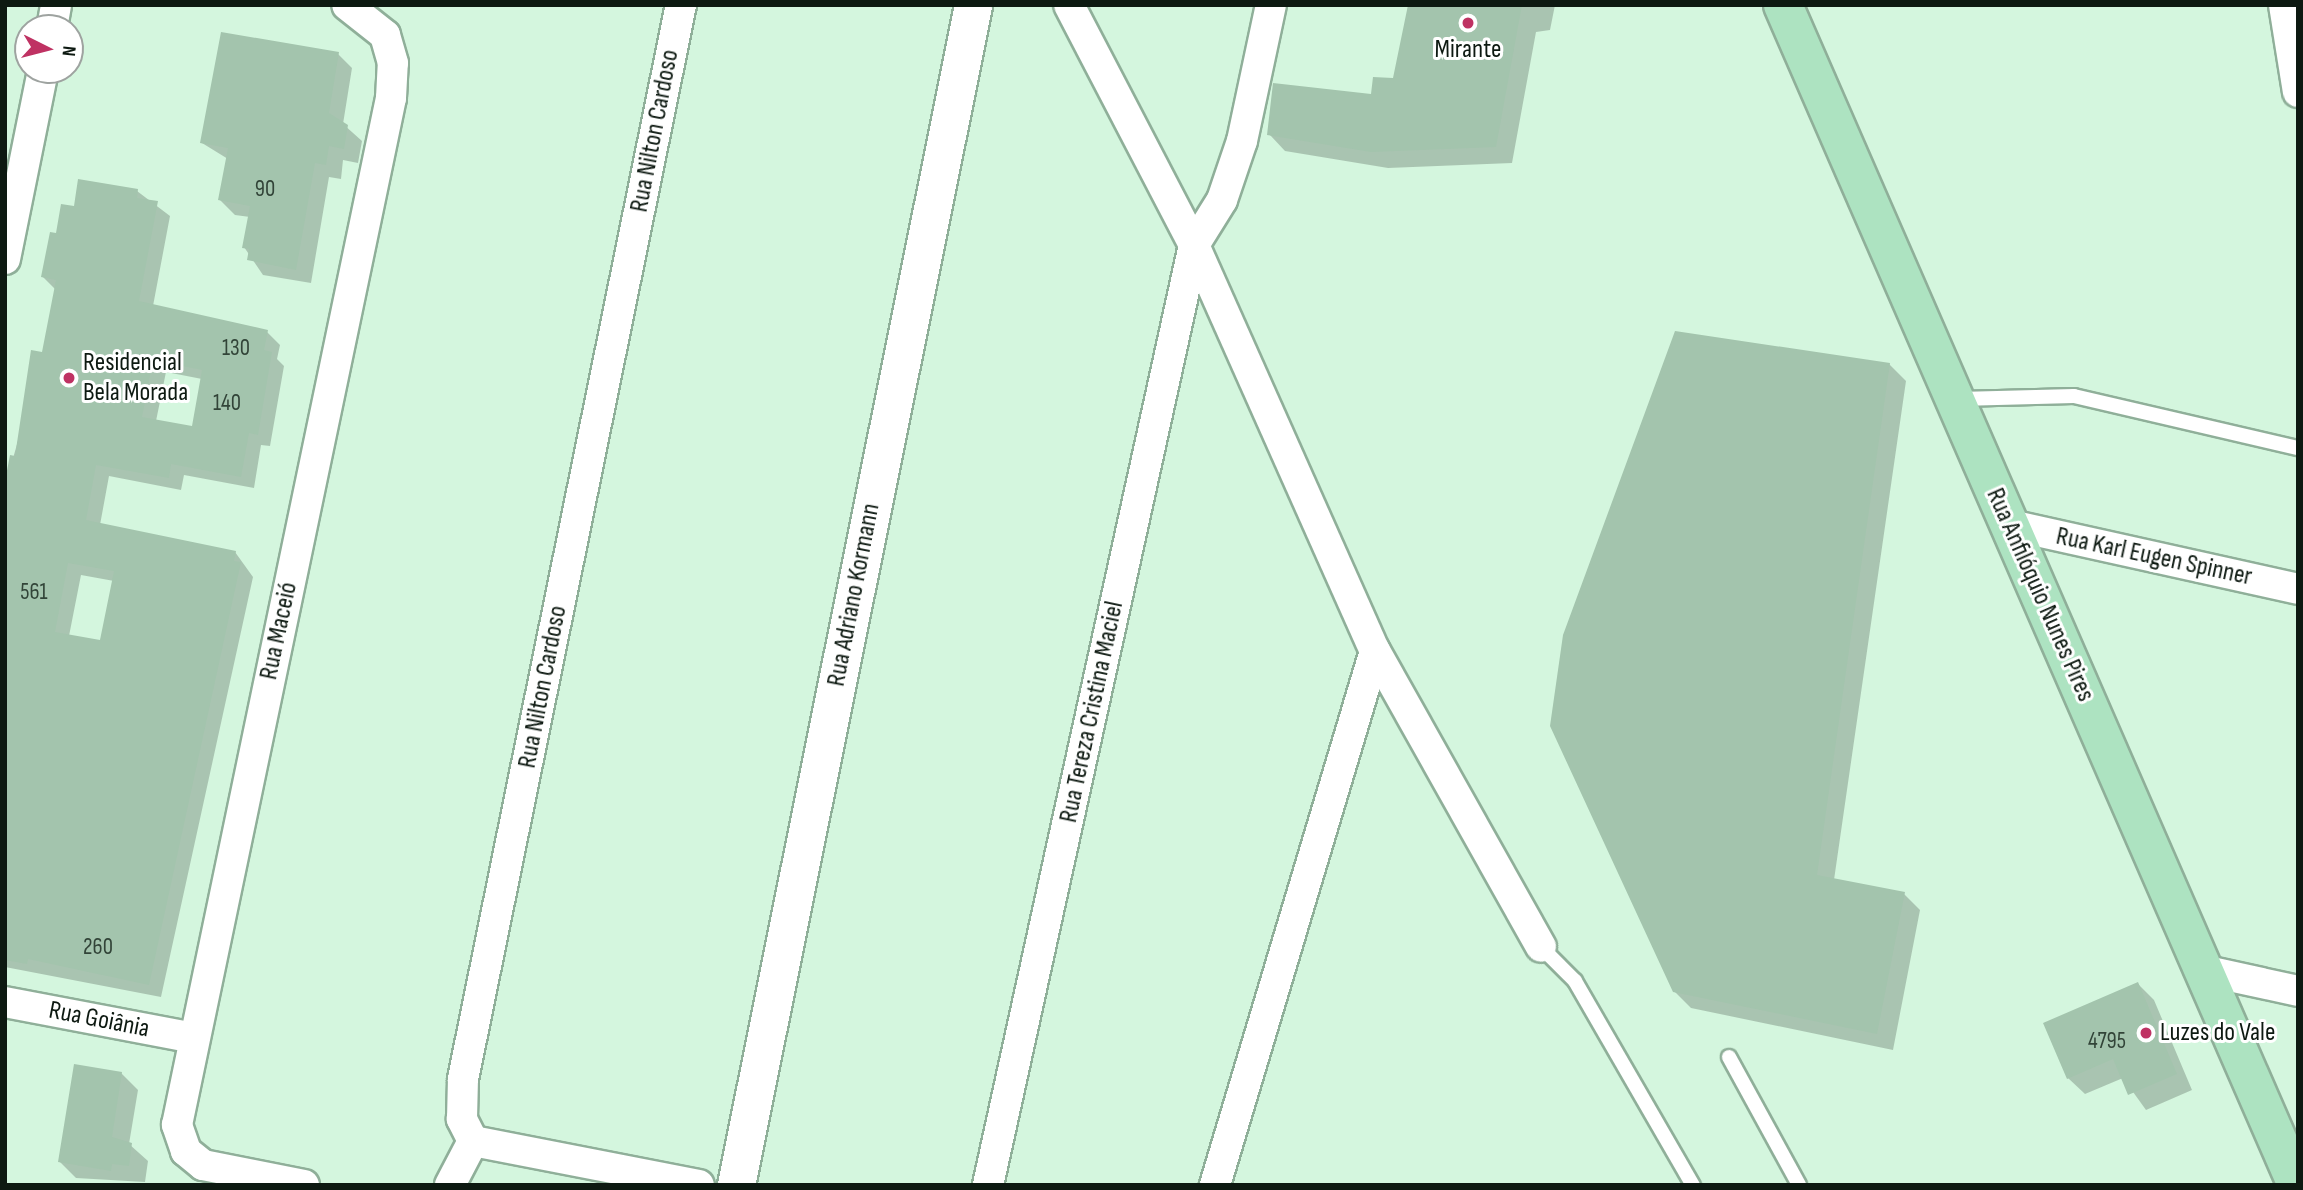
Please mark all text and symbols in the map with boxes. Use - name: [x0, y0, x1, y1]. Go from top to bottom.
- north arrow: [14, 14, 84, 84]
- marker: Mirante: [1460, 15, 1476, 31]
- place label: Mirante: [1435, 34, 1501, 66]
- text: N: [56, 45, 80, 57]
- street label: Rua Nilton Cardoso: [624, 47, 686, 215]
- house number: 90: [255, 175, 275, 203]
- house number: 130: [222, 334, 250, 362]
- place label: Residencial Bela Morada: [83, 347, 188, 408]
- marker: Residencial Bela Morada: [61, 370, 77, 386]
- house number: 140: [213, 389, 241, 417]
- street label: Rua Anfilóquio Nunes Pires: [1979, 484, 2101, 706]
- street label: Rua Adriano Kormann: [821, 501, 887, 689]
- street label: Rua Karl Eugen Spinner: [2053, 521, 2255, 593]
- house number: 561: [20, 578, 48, 606]
- street label: Rua Maceió: [253, 579, 305, 683]
- street label: Rua Tereza Cristina Maciel: [1053, 598, 1131, 826]
- street label: Rua Nilton Cardoso: [512, 603, 574, 771]
- house number: 260: [83, 933, 113, 961]
- street label: Rua Goiânia: [46, 995, 152, 1045]
- place label: Luzes do Vale: [2160, 1017, 2275, 1049]
- marker: Luzes do Vale: [2138, 1025, 2154, 1041]
- house number: 4795: [2088, 1027, 2126, 1055]

